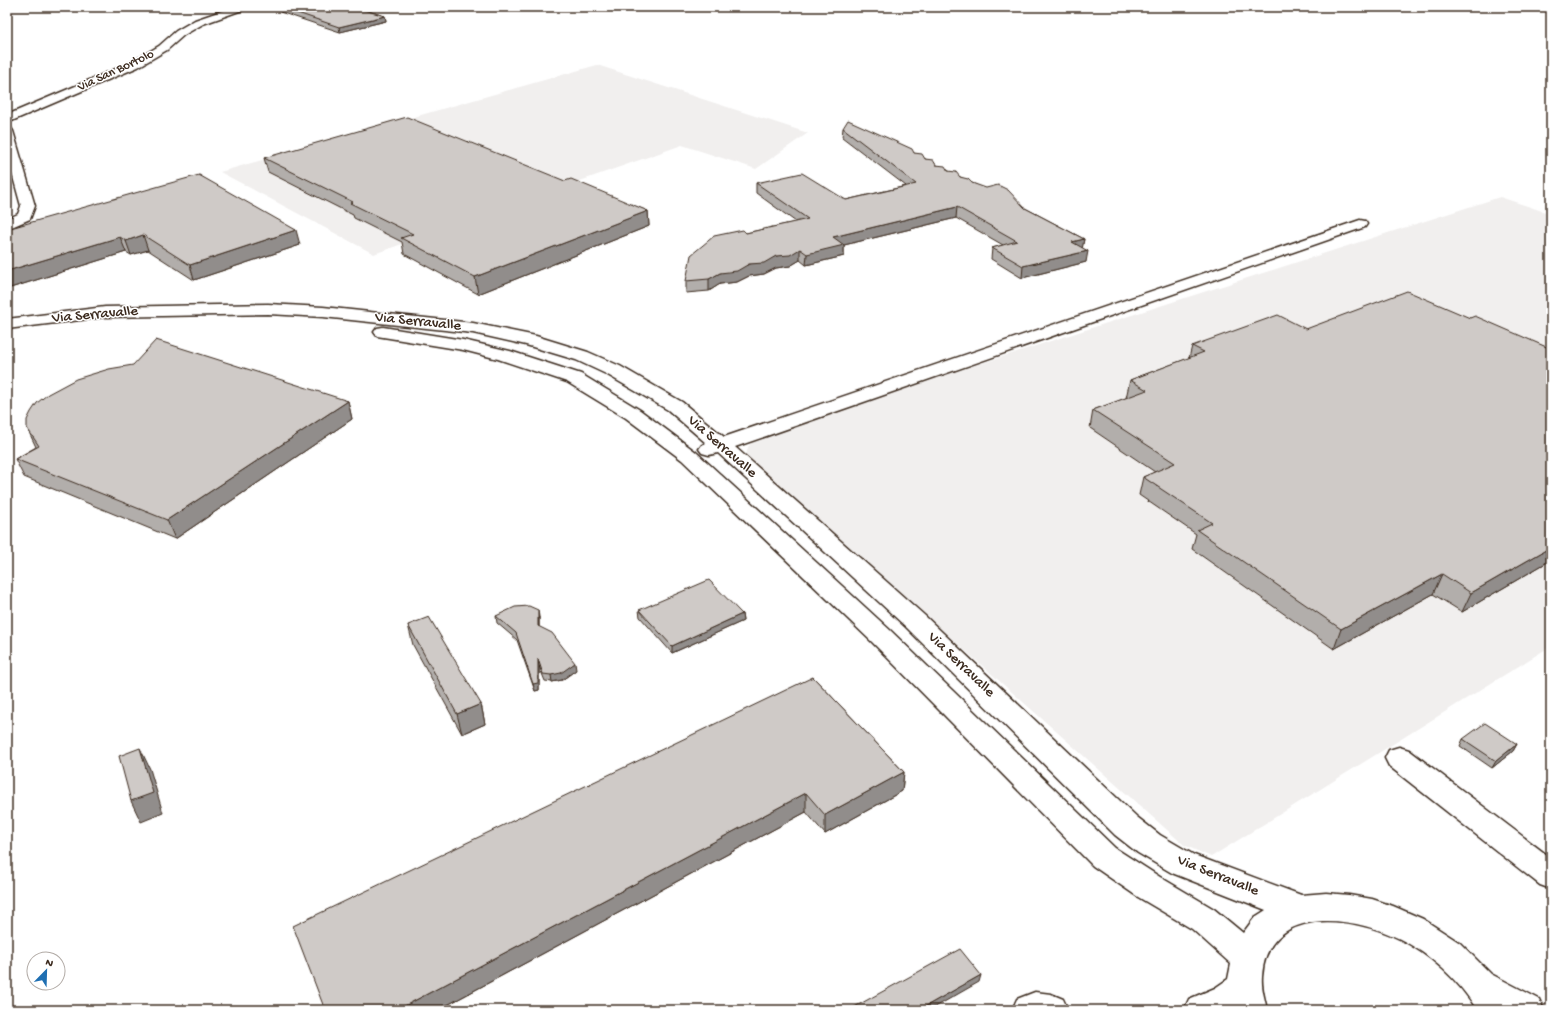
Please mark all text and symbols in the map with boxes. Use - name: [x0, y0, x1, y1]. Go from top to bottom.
- street label: Via San Bortolo: [75, 47, 157, 96]
- street label: Via Serravalle: [50, 302, 139, 328]
- street label: Via Serravalle: [373, 308, 462, 335]
- street label: Via Serravalle: [683, 411, 761, 482]
- street label: Via Serravalle: [923, 628, 999, 702]
- street label: Via Serravalle: [1174, 851, 1262, 901]
- north arrow: [26, 951, 66, 991]
- text: N: [43, 957, 55, 971]

